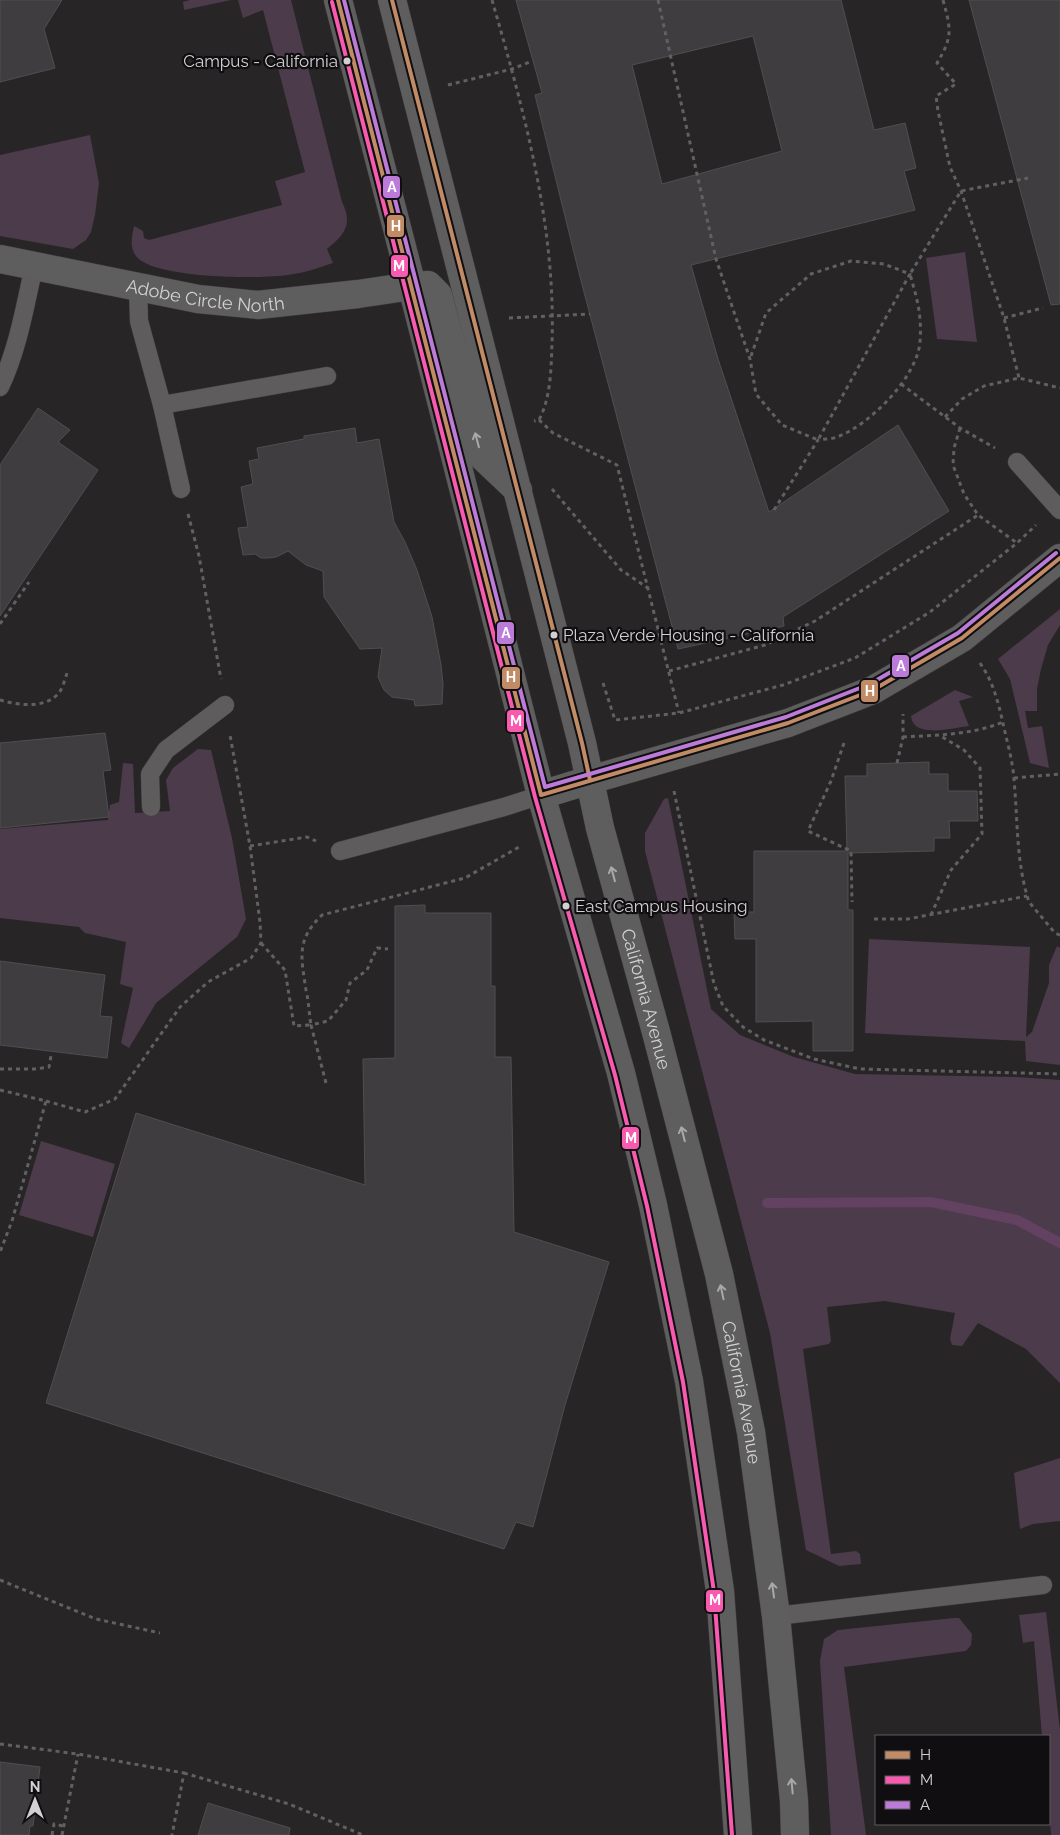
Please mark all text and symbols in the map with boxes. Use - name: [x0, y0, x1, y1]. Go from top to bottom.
- place label: Campus - California: [183, 51, 338, 71]
- marker: Campus - California: [342, 56, 352, 66]
- line badge: A: [382, 175, 401, 199]
- text: A: [387, 179, 397, 195]
- line badge: H: [386, 214, 405, 238]
- text: H: [391, 218, 401, 234]
- line badge: M: [390, 254, 409, 278]
- text: M: [393, 258, 405, 274]
- street label: Adobe Circle North: [124, 274, 286, 316]
- one-way arrow: [472, 432, 482, 448]
- line badge: A: [496, 621, 515, 645]
- text: A: [501, 625, 511, 641]
- place label: Plaza Verde Housing - California: [563, 625, 814, 645]
- marker: Plaza Verde Housing - California: [549, 630, 559, 640]
- line badge: A: [891, 654, 910, 678]
- text: A: [896, 658, 906, 674]
- line badge: H: [501, 666, 521, 690]
- text: H: [506, 669, 516, 685]
- line badge: H: [860, 679, 879, 703]
- text: H: [865, 683, 875, 699]
- line badge: M: [506, 709, 525, 733]
- text: M: [510, 713, 522, 729]
- one-way arrow: [608, 867, 617, 883]
- place label: East Campus Housing: [575, 896, 747, 916]
- marker: East Campus Housing: [561, 901, 571, 911]
- street label: California Avenue: [618, 926, 676, 1072]
- line badge: M: [621, 1126, 640, 1150]
- one-way arrow: [678, 1127, 687, 1143]
- text: M: [625, 1130, 637, 1146]
- one-way arrow: [717, 1284, 727, 1300]
- street label: California Avenue: [718, 1319, 766, 1466]
- one-way arrow: [767, 1582, 777, 1598]
- line badge: M: [705, 1589, 724, 1613]
- text: M: [709, 1592, 721, 1608]
- legend: [875, 1735, 1050, 1825]
- text: H: [920, 1746, 931, 1764]
- text: M: [920, 1771, 933, 1789]
- north arrow: [10, 1775, 60, 1825]
- text: N: [30, 1779, 40, 1795]
- one-way arrow: [788, 1779, 797, 1795]
- text: A: [920, 1796, 930, 1814]

